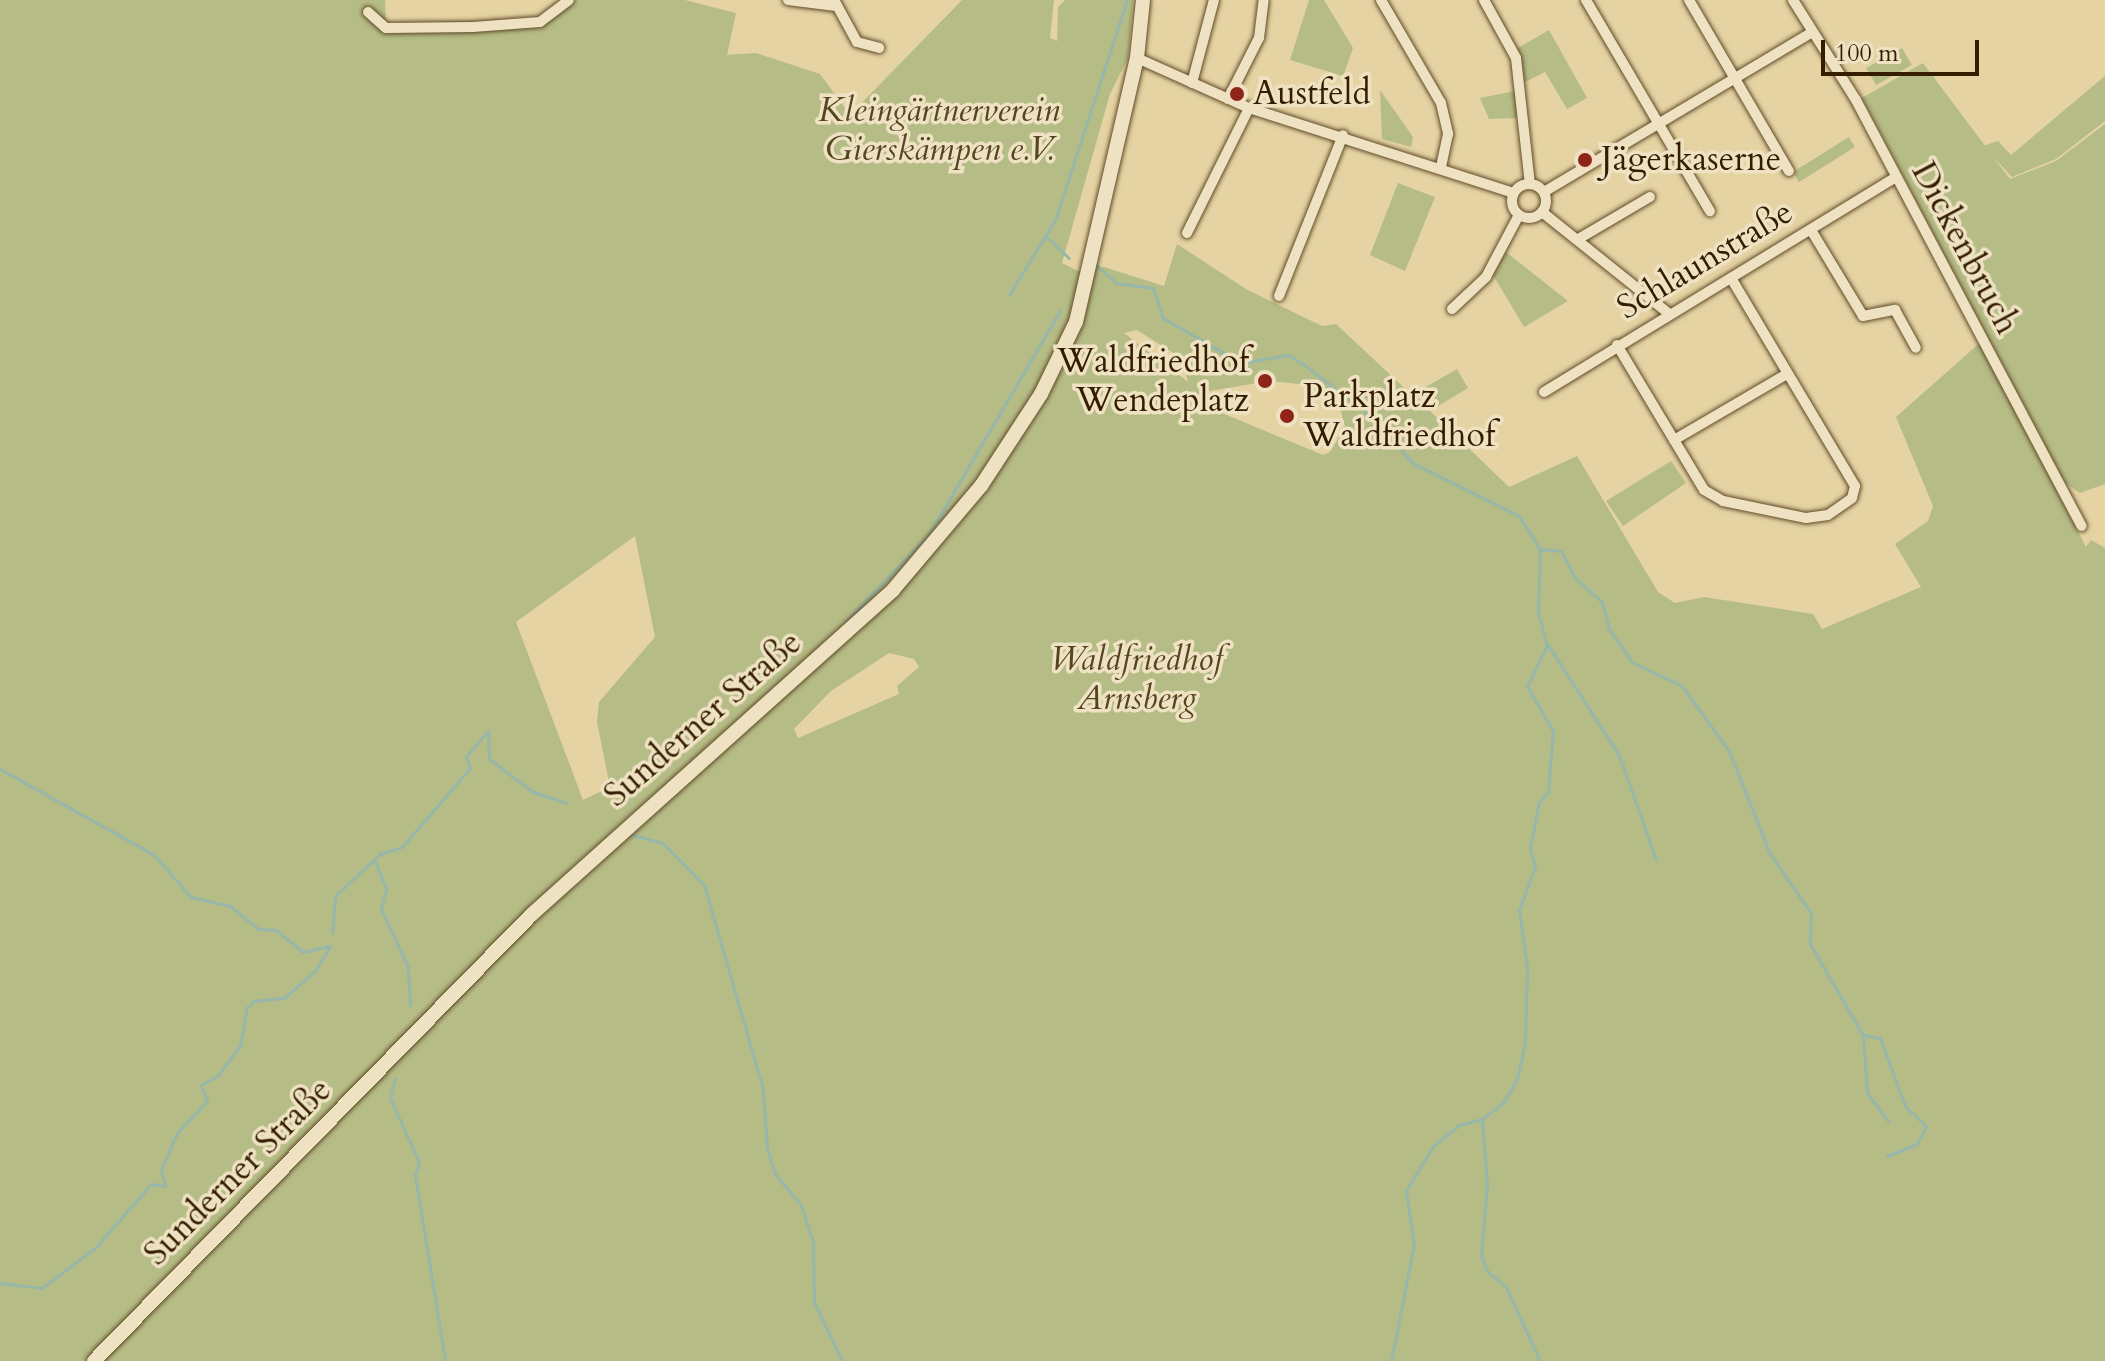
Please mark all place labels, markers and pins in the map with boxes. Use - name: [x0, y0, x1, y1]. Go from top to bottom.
- place label: Austfeld: [1253, 74, 1371, 114]
- marker: Austfeld: [1228, 85, 1246, 103]
- place label: Jägerkaserne: [1601, 140, 1781, 180]
- marker: Jägerkaserne: [1576, 151, 1594, 169]
- place label: Waldfriedhof Wendeplatz: [1057, 341, 1249, 420]
- marker: Waldfriedhof Wendeplatz: [1256, 372, 1274, 390]
- place label: Parkplatz Waldfriedhof: [1303, 376, 1495, 456]
- marker: Parkplatz Waldfriedhof: [1278, 407, 1296, 425]

